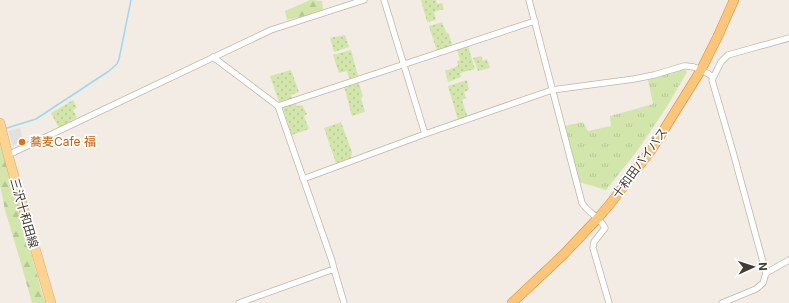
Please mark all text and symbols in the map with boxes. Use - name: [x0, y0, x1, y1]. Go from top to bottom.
- street label: 十和田バイパス: [609, 124, 670, 201]
- place label: 蕎麦Cafe 福: [30, 134, 96, 149]
- marker: 蕎麦Cafe 福: [17, 137, 27, 147]
- street label: 三沢十和田線: [7, 176, 42, 250]
- north arrow: [733, 247, 773, 287]
- text: N: [756, 262, 770, 271]

